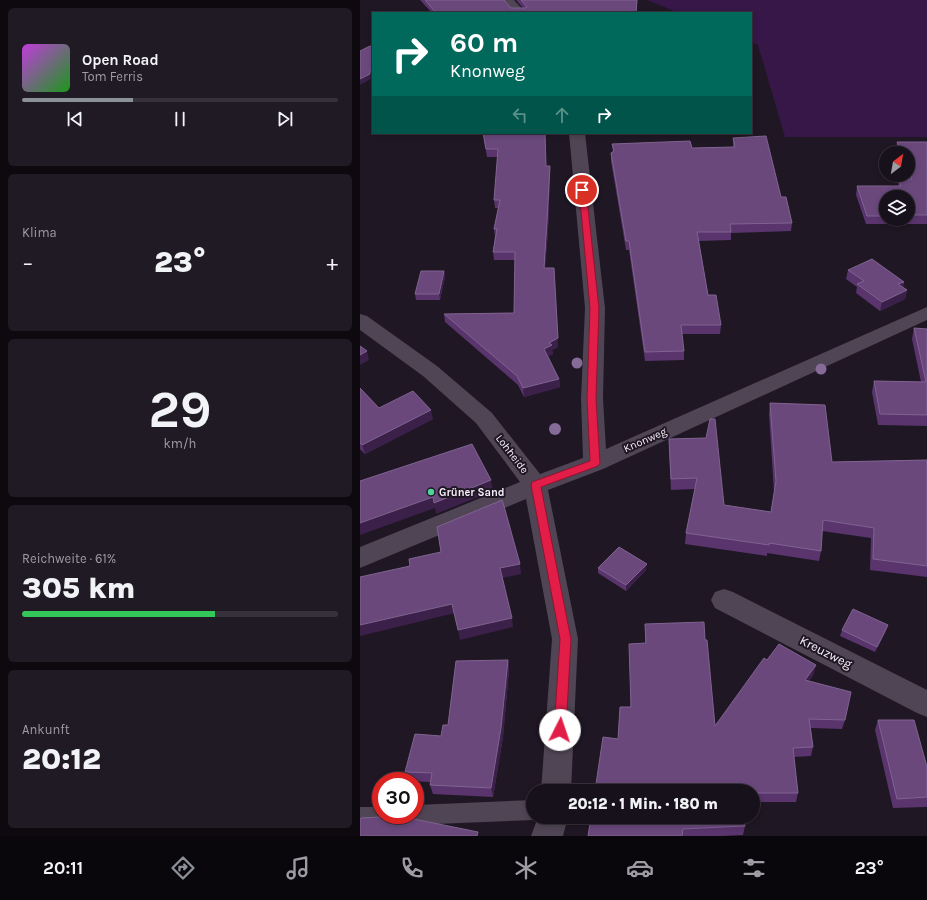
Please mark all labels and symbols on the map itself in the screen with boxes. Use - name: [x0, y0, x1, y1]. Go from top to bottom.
- north arrow: [879, 146, 915, 182]
- pin: [565, 173, 599, 207]
- street label: Knonweg: [621, 424, 669, 455]
- street label: Lohheide: [493, 432, 531, 476]
- place label: Grüner Sand: [439, 486, 505, 499]
- marker: Grüner Sand: [426, 487, 436, 497]
- street label: Kreuzweg: [797, 632, 855, 672]
- position arrow: [539, 709, 581, 751]
- speed limit sign: 30: [372, 772, 424, 824]

